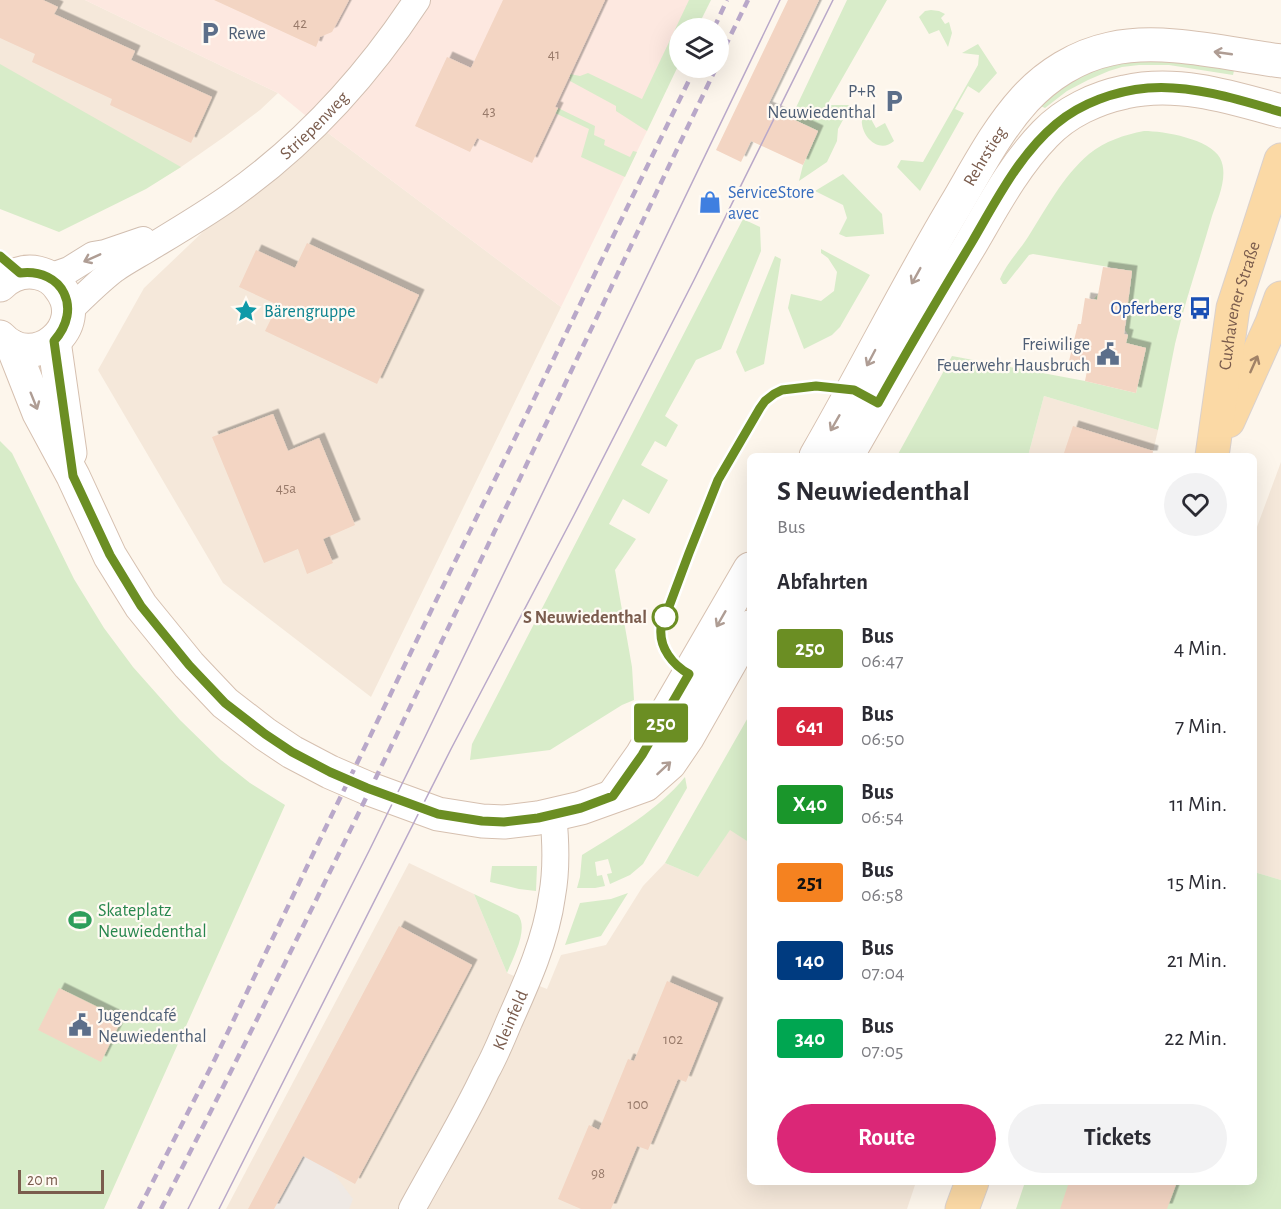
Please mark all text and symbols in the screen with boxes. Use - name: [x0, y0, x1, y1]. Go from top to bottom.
- house number: 42: [293, 16, 307, 31]
- map controls: [669, 18, 729, 78]
- button: layers: [669, 18, 729, 78]
- parking icon: Rewe: [197, 20, 223, 46]
- place label: Rewe: [228, 25, 266, 43]
- house number: 41: [548, 47, 560, 62]
- one-way arrow: [1214, 47, 1233, 58]
- place label: P+R Neuwiedenthal: [767, 83, 876, 122]
- parking icon: P+R Neuwiedenthal: [881, 88, 907, 114]
- street label: Striepenweg: [277, 89, 352, 163]
- house number: 43: [482, 104, 496, 119]
- street label: Rehrstieg: [961, 123, 1010, 189]
- place label: ServiceStore avec: [728, 184, 814, 223]
- shop icon: ServiceStore avec: [697, 189, 723, 215]
- street label: Cuxhavener Straße: [1216, 239, 1264, 371]
- one-way arrow: [83, 252, 101, 264]
- one-way arrow: [909, 267, 921, 284]
- bus stop icon: Opferberg: [1187, 295, 1213, 321]
- place icon: Bärengruppe: [233, 298, 259, 324]
- place label: Opferberg: [1110, 300, 1182, 318]
- place label: Bärengruppe: [264, 303, 356, 321]
- place label: Freiwilige Feuerwehr Hausbruch: [936, 336, 1090, 375]
- public building icon: Freiwilige Feuerwehr Hausbruch: [1095, 341, 1121, 367]
- one-way arrow: [865, 349, 877, 366]
- one-way arrow: [1249, 355, 1260, 373]
- one-way arrow: [29, 392, 40, 410]
- one-way arrow: [828, 414, 840, 431]
- button: heart: [1164, 473, 1227, 536]
- text: S Neuwiedenthal: [777, 478, 970, 506]
- house number: 45a: [276, 481, 296, 496]
- text: Bus: [777, 517, 805, 537]
- text: Abfahrten: [777, 571, 868, 593]
- marker: S Neuwiedenthal: [652, 604, 678, 630]
- place label: S Neuwiedenthal: [523, 609, 647, 627]
- one-way arrow: [714, 610, 726, 627]
- text: Bus: [861, 625, 894, 647]
- text: 4 Min.: [1174, 637, 1227, 659]
- text: 250: [795, 638, 825, 659]
- text: 06:47: [861, 651, 904, 671]
- text: Bus: [861, 703, 894, 725]
- line badge: 250: [626, 704, 696, 742]
- text: 250: [646, 713, 676, 734]
- text: 7 Min.: [1175, 715, 1227, 737]
- text: 641: [796, 716, 824, 737]
- text: 06:50: [861, 729, 904, 749]
- one-way arrow: [656, 761, 671, 775]
- text: Bus: [861, 781, 894, 803]
- text: 11 Min.: [1169, 793, 1227, 815]
- text: X40: [793, 794, 827, 815]
- text: 06:54: [861, 807, 904, 827]
- text: Bus: [861, 859, 894, 881]
- text: 15 Min.: [1168, 871, 1227, 893]
- text: 251: [797, 872, 823, 893]
- text: 06:58: [861, 885, 903, 905]
- place label: Skateplatz Neuwiedenthal: [98, 902, 207, 941]
- sports icon: Skateplatz Neuwiedenthal: [67, 907, 93, 933]
- text: Bus: [861, 937, 894, 959]
- text: 21 Min.: [1167, 949, 1227, 971]
- text: 140: [795, 950, 825, 971]
- text: 07:04: [861, 963, 905, 983]
- street label: Kleinfeld: [490, 988, 532, 1053]
- place label: Jugendcafé Neuwiedenthal: [98, 1007, 207, 1046]
- public building icon: Jugendcafé Neuwiedenthal: [67, 1012, 93, 1038]
- text: Bus: [861, 1015, 894, 1037]
- text: 22 Min.: [1164, 1027, 1227, 1049]
- text: 340: [795, 1028, 825, 1049]
- house number: 102: [663, 1032, 683, 1047]
- text: 07:05: [861, 1041, 903, 1061]
- house number: 100: [627, 1097, 649, 1112]
- button: Route: [777, 1104, 996, 1173]
- button: Tickets: [1008, 1104, 1227, 1173]
- house number: 98: [591, 1166, 605, 1181]
- scale bar: [18, 1167, 104, 1194]
- text: 20 m: [27, 1172, 58, 1188]

